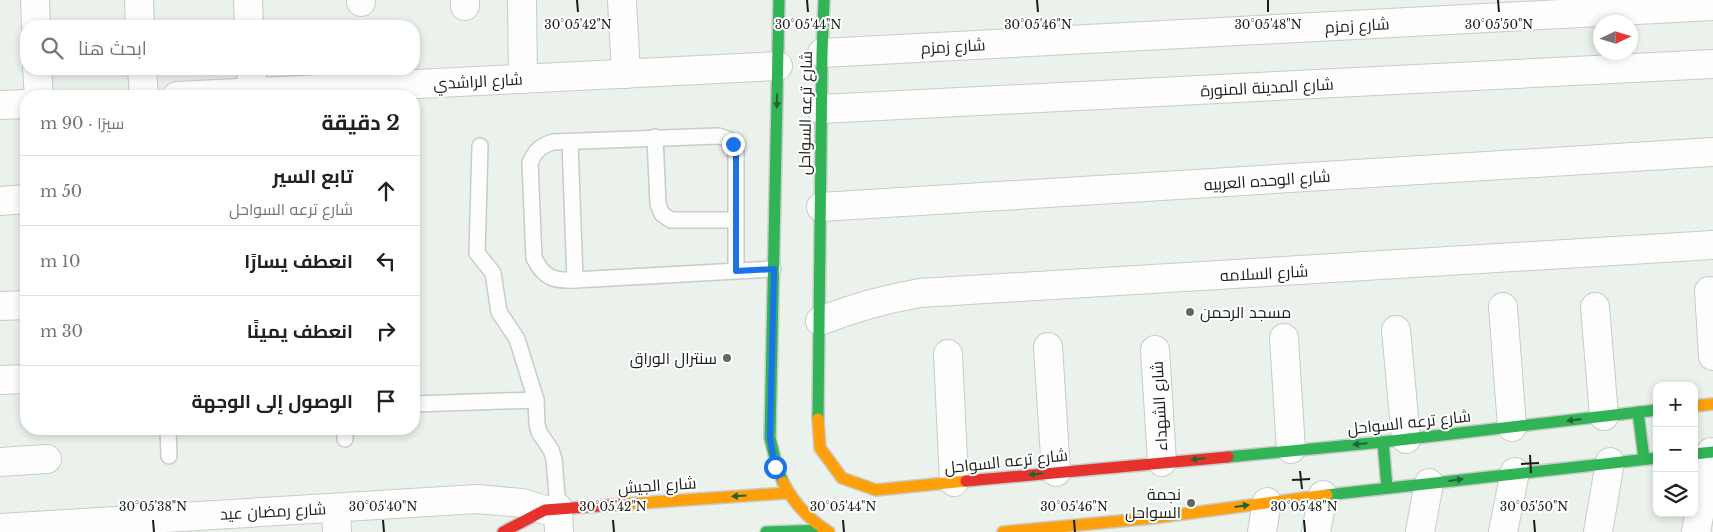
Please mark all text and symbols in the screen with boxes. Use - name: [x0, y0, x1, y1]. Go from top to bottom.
- street label: شارع زمزم: [1324, 13, 1390, 39]
- north arrow: [1593, 15, 1638, 60]
- text: 30°05'42"N: [544, 17, 612, 32]
- text: 30°05'44"N: [775, 17, 842, 32]
- text: 30°05'46"N: [1004, 17, 1072, 32]
- text: 30°05'48"N: [1234, 17, 1302, 32]
- text: 30°05'50"N: [1465, 17, 1533, 32]
- search box: [20, 20, 420, 75]
- icon: search: [38, 34, 66, 62]
- street label: شارع زمزم: [920, 34, 986, 60]
- text: ابحث هنا: [78, 37, 147, 60]
- street label: شارع ترعه السواحل: [794, 51, 818, 175]
- street label: شارع الراشدي: [433, 69, 523, 97]
- street label: شارع المدينة المنورة: [1200, 74, 1334, 102]
- one-way arrow: [773, 93, 781, 109]
- text: 2 دقيقة: [321, 110, 400, 136]
- text: سيرًا · 90 m: [40, 113, 124, 133]
- route end: [722, 133, 745, 156]
- text: تابع السير: [272, 165, 353, 188]
- street label: شارع الوحده العربيه: [1203, 166, 1331, 196]
- icon: ahead: [372, 177, 400, 205]
- text: 50 m: [40, 181, 82, 201]
- text: شارع ترعه السواحل: [229, 199, 353, 219]
- icon: left: [372, 247, 400, 275]
- text: انعطف يسارًا: [244, 250, 353, 273]
- text: 10 m: [40, 251, 80, 271]
- street label: شارع السلامه: [1219, 261, 1309, 287]
- place label: مسجد الرحمن: [1200, 302, 1291, 323]
- marker: مسجد الرحمن: [1184, 306, 1196, 318]
- icon: right: [372, 317, 400, 345]
- text: انعطف يمينًا: [247, 320, 353, 343]
- text: 30 m: [40, 321, 83, 341]
- place label: سنترال الوراق: [630, 348, 717, 369]
- marker: سنترال الوراق: [721, 352, 733, 364]
- street label: شارع الشهداء: [1147, 360, 1173, 452]
- map controls: [1653, 382, 1698, 517]
- button: +: [1653, 382, 1698, 427]
- icon: arrive: [372, 387, 400, 415]
- text: الوصول إلى الوجهة: [192, 390, 353, 413]
- street label: شارع ترعه السواحل: [1346, 406, 1472, 440]
- one-way arrow: [1565, 416, 1581, 424]
- button: −: [1653, 427, 1698, 472]
- one-way arrow: [1352, 440, 1368, 448]
- street label: شارع ترعه السواحل: [943, 445, 1069, 479]
- one-way arrow: [1190, 455, 1206, 463]
- route start: [764, 456, 787, 479]
- one-way arrow: [1028, 470, 1044, 478]
- street label: شارع الجيش: [617, 472, 697, 500]
- button: layers: [1653, 472, 1698, 517]
- one-way arrow: [1448, 476, 1464, 484]
- place label: نجمة السواحل: [1125, 484, 1181, 523]
- one-way arrow: [731, 493, 747, 501]
- marker: نجمة السواحل: [1185, 497, 1197, 509]
- street label: شارع رمضان عيد: [219, 498, 327, 526]
- text: 30°05'38"N: [119, 499, 187, 514]
- text: 30°05'40"N: [349, 499, 417, 514]
- text: 30°05'42"N: [579, 499, 647, 514]
- text: 30°05'44"N: [810, 499, 877, 514]
- text: 30°05'46"N: [1040, 499, 1108, 514]
- text: 30°05'48"N: [1270, 499, 1338, 514]
- text: 30°05'50"N: [1500, 499, 1568, 514]
- one-way arrow: [1235, 501, 1251, 509]

